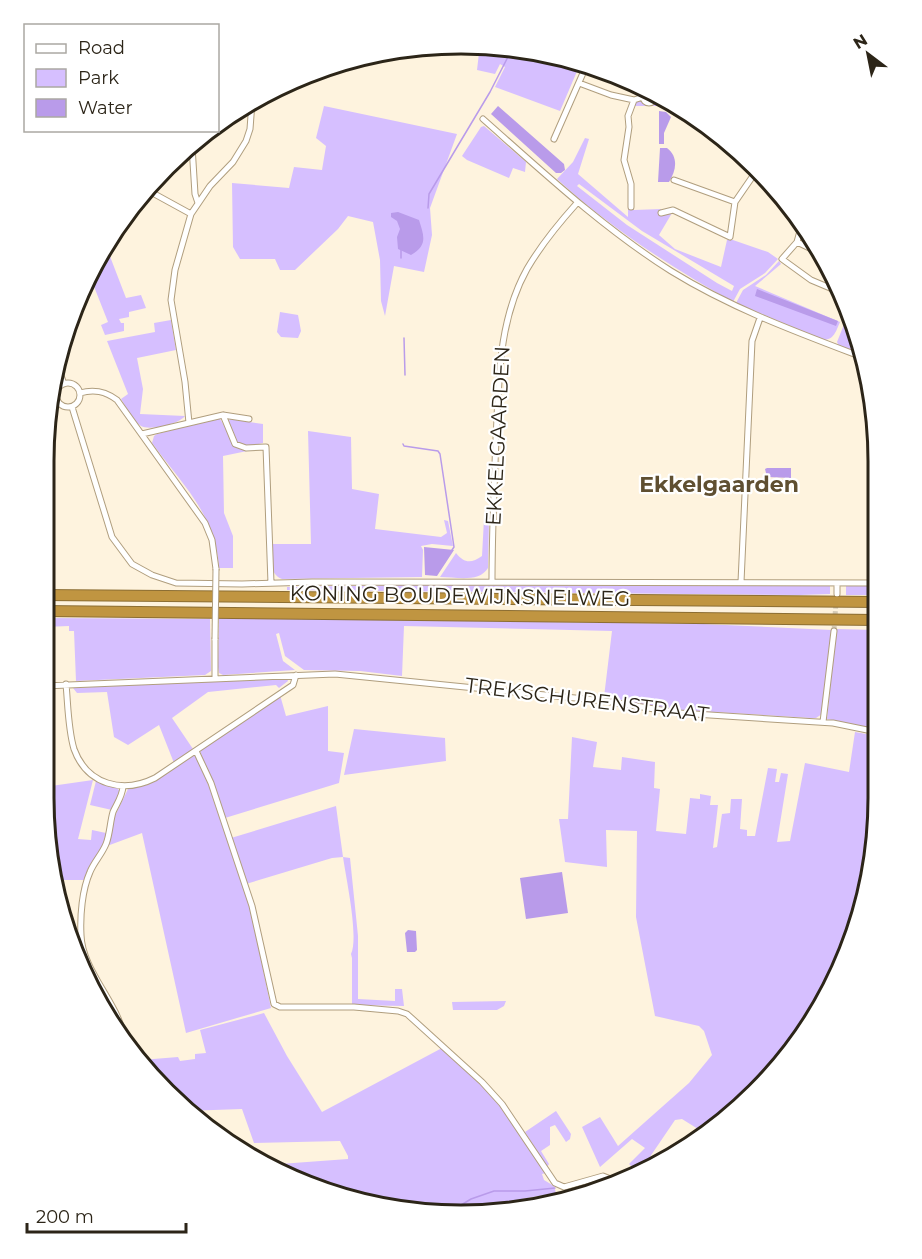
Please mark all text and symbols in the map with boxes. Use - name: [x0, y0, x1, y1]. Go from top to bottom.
- legend: [24, 24, 219, 132]
- north arrow: [838, 24, 898, 84]
- text: N: [850, 30, 871, 53]
- text: Road: [78, 37, 125, 59]
- text: Park: [78, 67, 119, 89]
- text: Water: [78, 97, 133, 119]
- street label: EKKELGAARDEN: [480, 345, 515, 527]
- district label: Ekkelgaarden: [639, 471, 799, 498]
- street label: KONING BOUDEWIJNSNELWEG: [289, 580, 631, 611]
- street label: TREKSCHURENSTRAAT: [464, 672, 710, 727]
- scale bar: [27, 1196, 186, 1234]
- text: 200 m: [36, 1206, 94, 1228]

